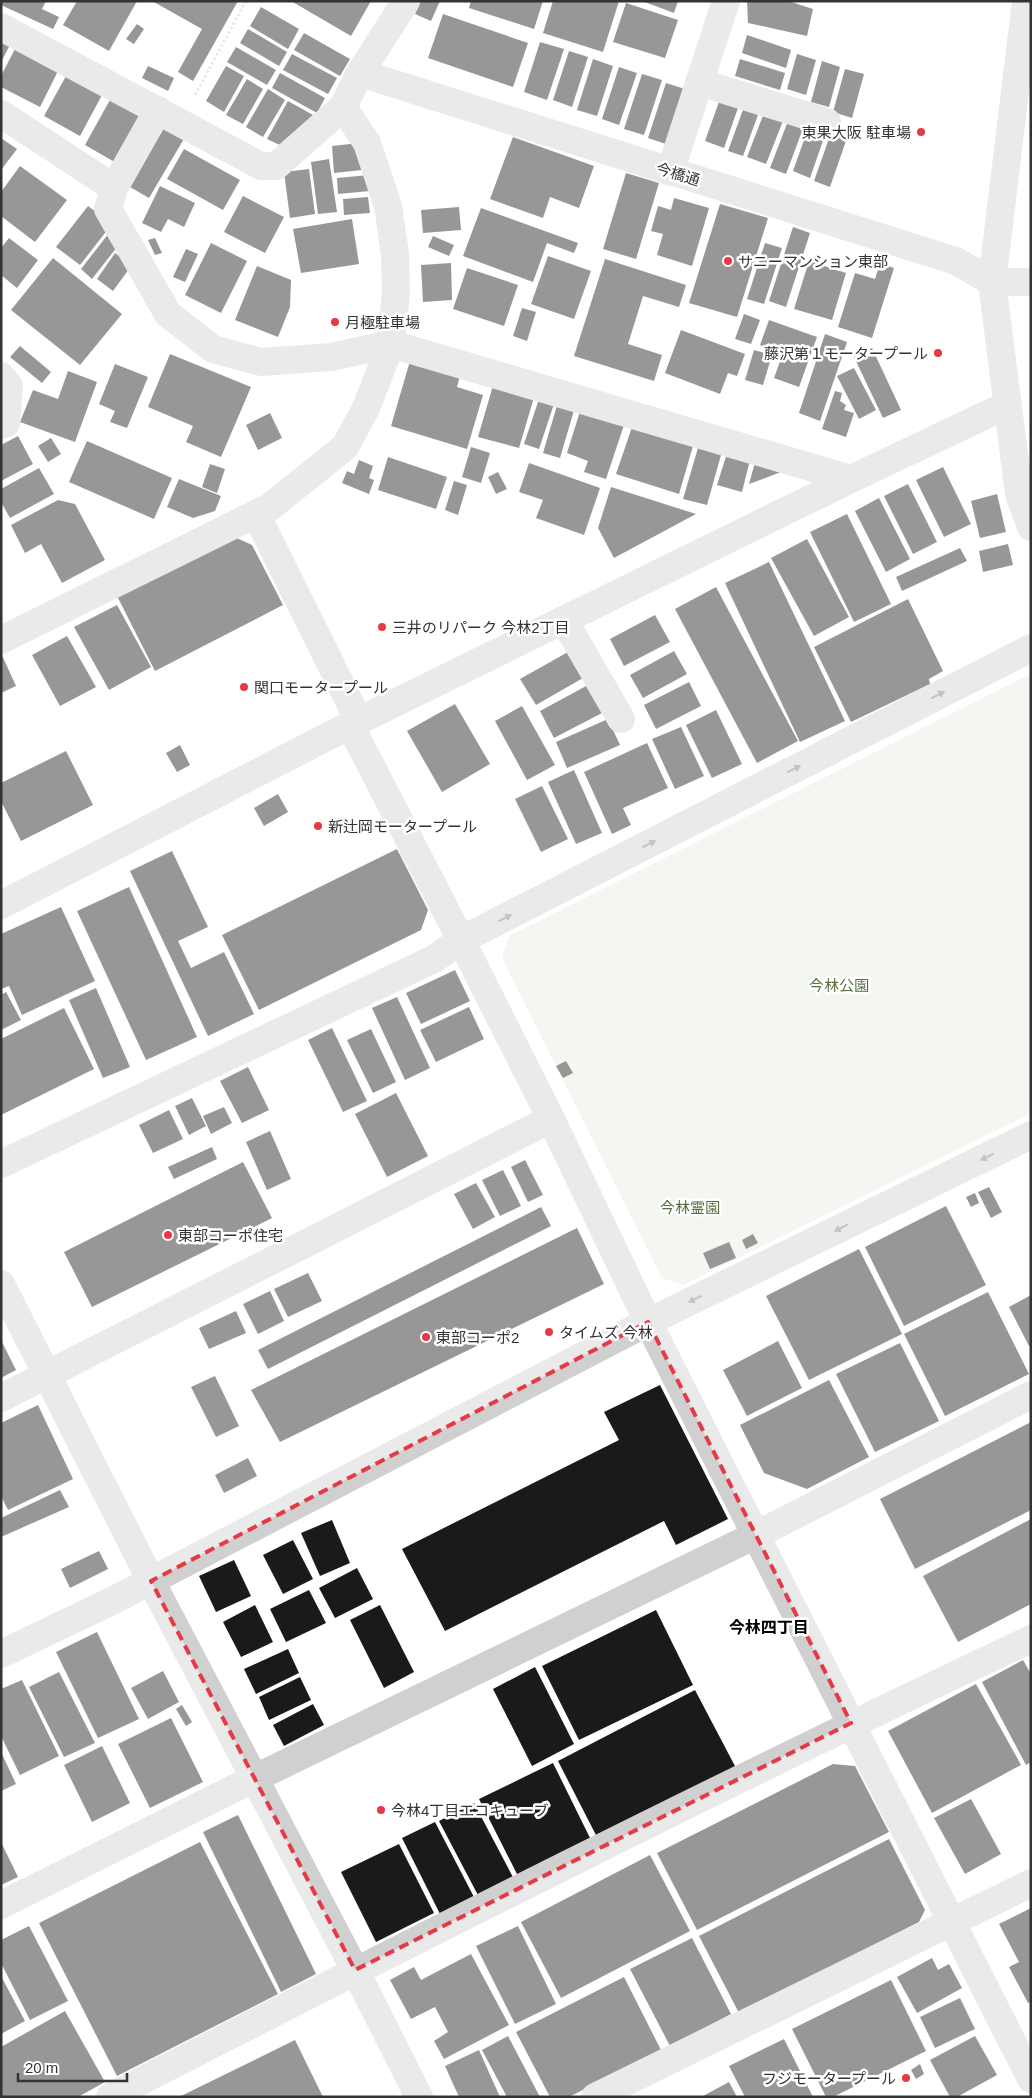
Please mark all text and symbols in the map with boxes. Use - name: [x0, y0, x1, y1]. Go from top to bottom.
- place label: 東果大阪 駐車場: [802, 124, 911, 141]
- marker: 東果大阪 駐車場: [915, 126, 927, 138]
- street label: 今橋通: [654, 159, 702, 189]
- place label: サニーマンション東部: [738, 253, 888, 270]
- marker: サニーマンション東部: [722, 255, 734, 267]
- place label: 月極駐車場: [345, 314, 420, 331]
- marker: 月極駐車場: [329, 316, 341, 328]
- place label: 藤沢第１モータープール: [764, 345, 928, 362]
- marker: 藤沢第１モータープール: [932, 347, 944, 359]
- place label: 三井のリパーク 今林2丁目: [392, 619, 570, 636]
- marker: 三井のリパーク 今林2丁目: [376, 621, 388, 633]
- place label: 関口モータープール: [254, 679, 388, 696]
- marker: 関口モータープール: [238, 681, 250, 693]
- one-way arrow: [931, 691, 946, 699]
- one-way arrow: [786, 765, 801, 773]
- place label: 新辻岡モータープール: [328, 818, 477, 835]
- marker: 新辻岡モータープール: [312, 820, 324, 832]
- one-way arrow: [642, 840, 656, 848]
- one-way arrow: [497, 914, 512, 922]
- park label: 今林公園: [809, 977, 869, 994]
- one-way arrow: [980, 1153, 994, 1161]
- park label: 今林霊園: [660, 1199, 720, 1216]
- one-way arrow: [834, 1224, 848, 1232]
- place label: 東部コーポ住宅: [178, 1227, 283, 1244]
- marker: 東部コーポ住宅: [162, 1229, 174, 1241]
- one-way arrow: [688, 1296, 702, 1304]
- place label: タイムズ 今林: [559, 1324, 653, 1341]
- marker: タイムズ 今林: [543, 1326, 555, 1338]
- place label: 東部コーポ2: [436, 1329, 519, 1346]
- marker: 東部コーポ2: [420, 1331, 432, 1343]
- district label: 今林四丁目: [729, 1619, 809, 1636]
- place label: 今林4丁目エコキューブ: [391, 1802, 548, 1819]
- marker: 今林4丁目エコキューブ: [375, 1804, 387, 1816]
- scale bar: [18, 2050, 126, 2082]
- text: 20 m: [25, 2059, 58, 2076]
- place label: フジモータープール: [762, 2070, 896, 2087]
- marker: フジモータープール: [900, 2072, 912, 2084]

